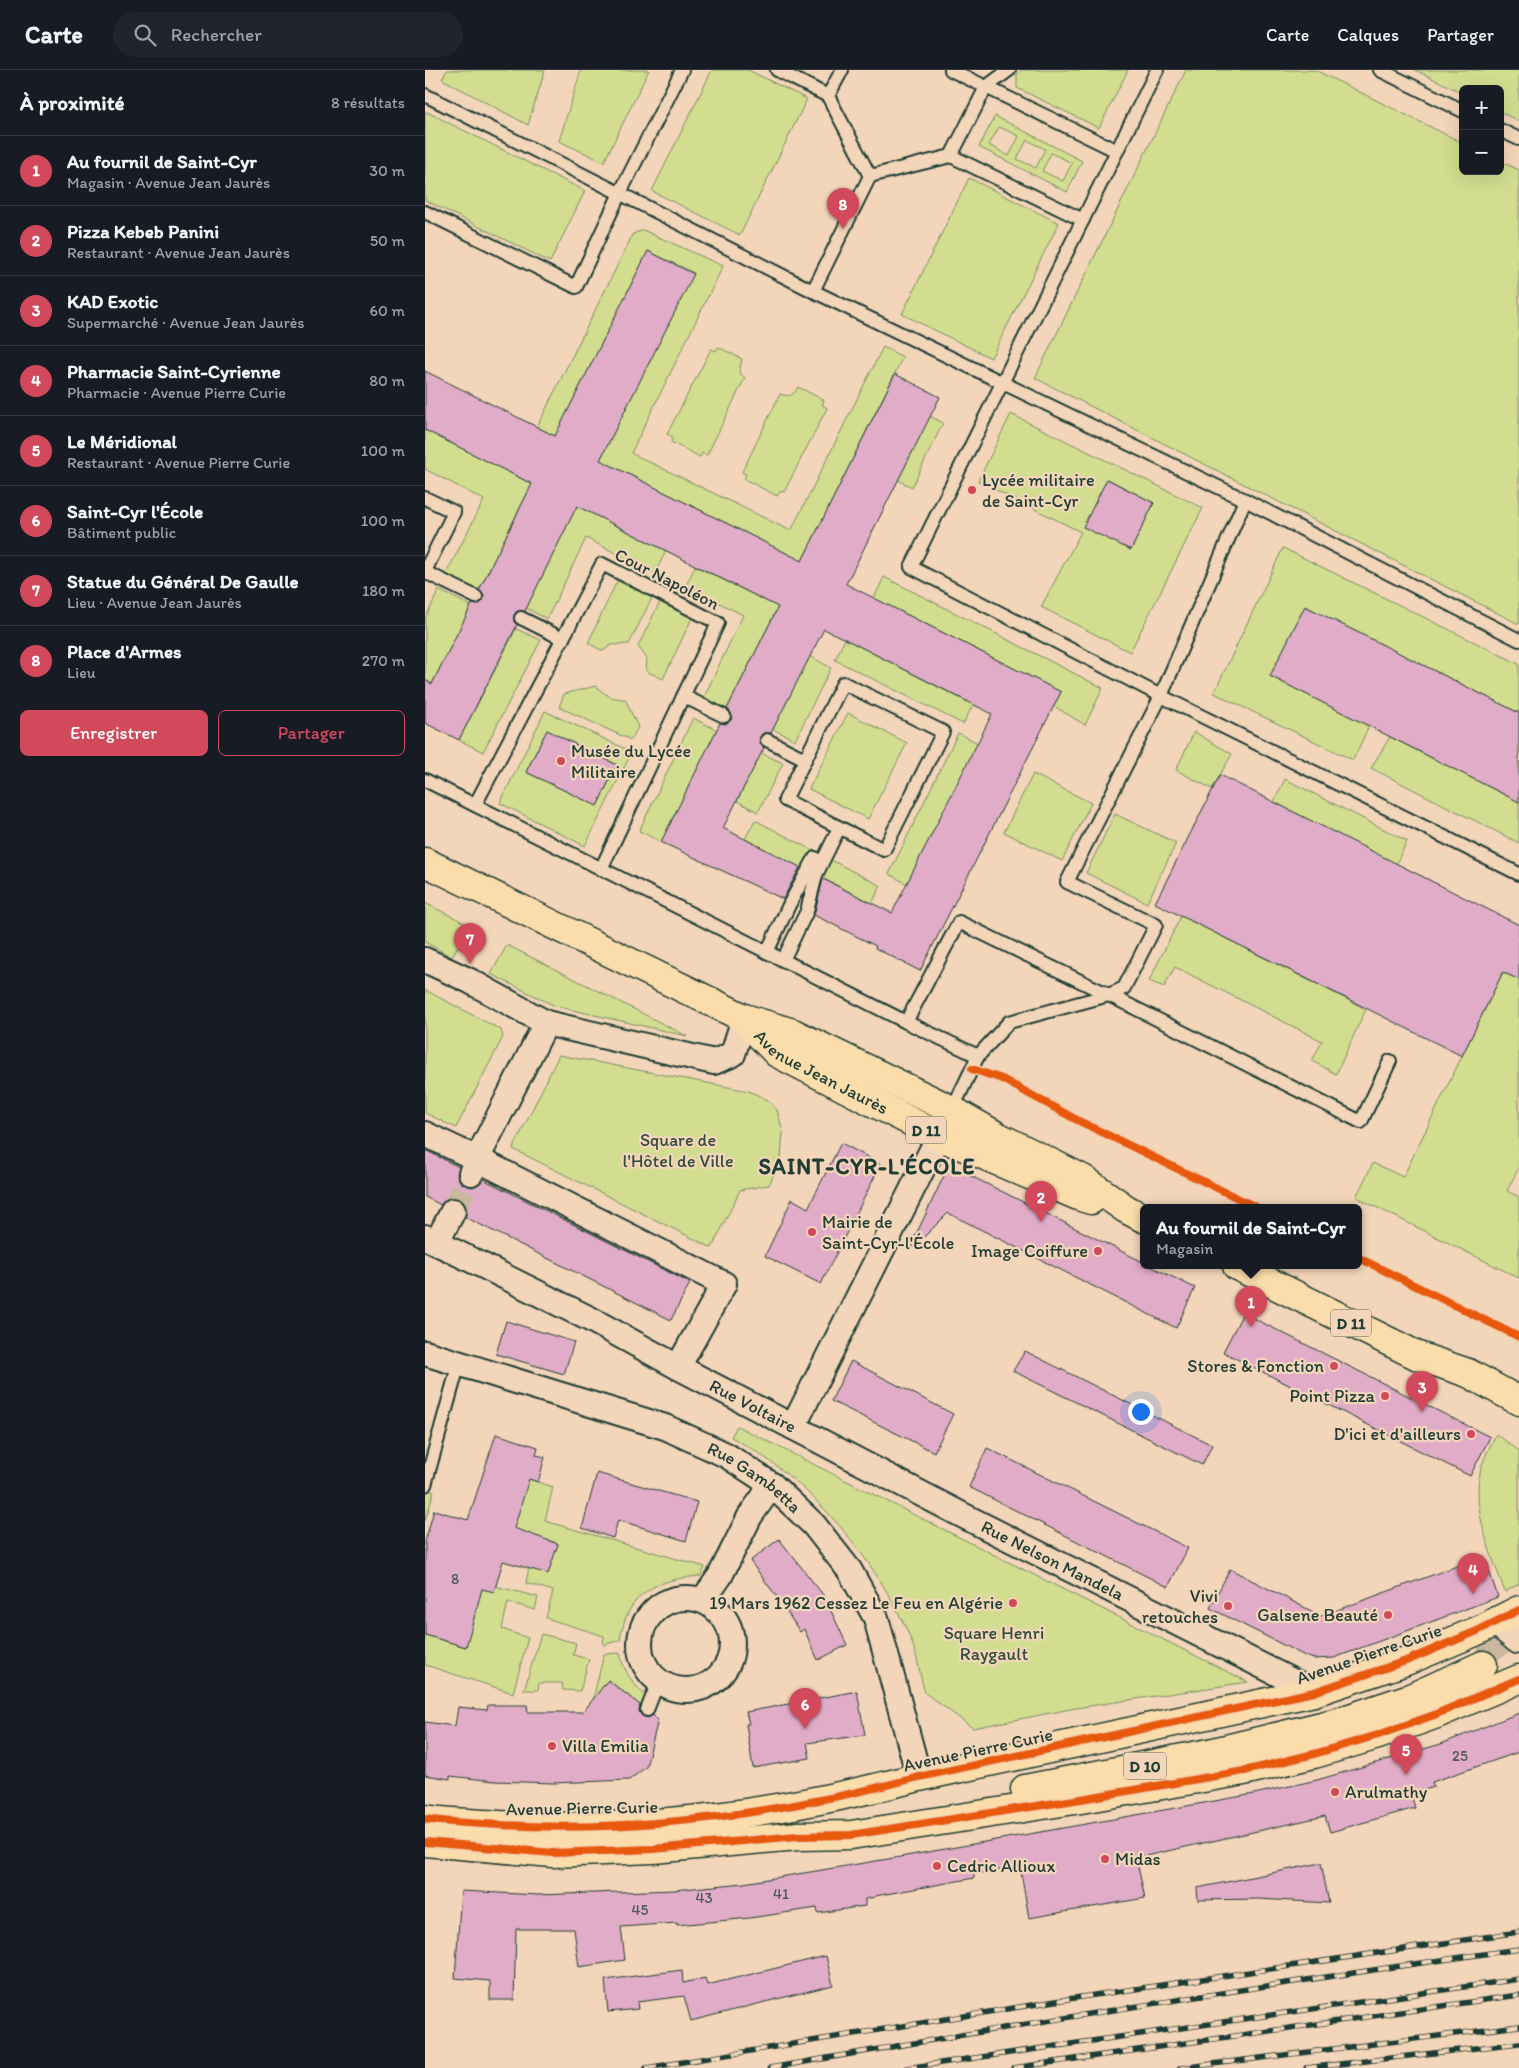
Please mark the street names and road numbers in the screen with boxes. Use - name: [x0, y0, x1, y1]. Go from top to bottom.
- street label: Cour Napoléon: [611, 543, 723, 615]
- street label: Avenue Jean Jaurès: [749, 1025, 892, 1119]
- road number: D 11: [906, 1116, 946, 1144]
- road number: D 11: [1331, 1310, 1371, 1336]
- street label: Rue Voltaire: [706, 1374, 800, 1438]
- street label: Rue Gambetta: [704, 1437, 806, 1518]
- street label: Rue Nelson Mandela: [977, 1515, 1128, 1606]
- street label: Avenue Pierre Curie: [1293, 1619, 1445, 1689]
- street label: Avenue Pierre Curie: [901, 1723, 1055, 1777]
- road number: D 10: [1124, 1752, 1166, 1780]
- street label: Avenue Pierre Curie: [506, 1796, 658, 1820]

